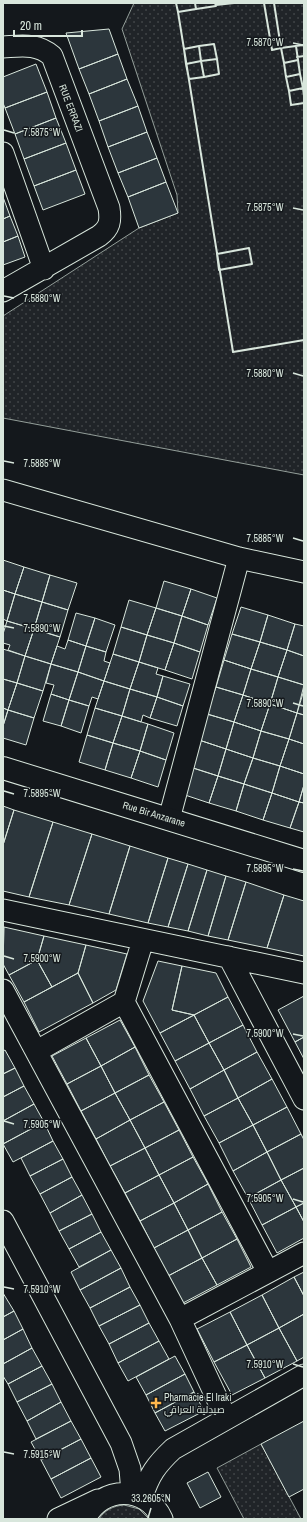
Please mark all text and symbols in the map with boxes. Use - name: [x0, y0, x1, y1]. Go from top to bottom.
- scale bar: [14, 12, 82, 38]
- text: 20 m: [20, 18, 42, 34]
- text: 7.5870°W: [247, 36, 284, 49]
- street label: RUE ERRAZI: [56, 82, 86, 134]
- text: 7.5875°W: [24, 126, 61, 139]
- text: 7.5875°W: [247, 201, 284, 214]
- text: 7.5880°W: [24, 292, 61, 305]
- text: 7.5880°W: [247, 367, 284, 380]
- text: 7.5885°W: [24, 457, 61, 470]
- text: 7.5885°W: [247, 532, 284, 545]
- text: 7.5890°W: [24, 622, 61, 635]
- text: 7.5890°W: [247, 697, 284, 710]
- text: 7.5895°W: [24, 787, 61, 800]
- street label: Rue Bir Anzarane: [121, 798, 187, 830]
- text: 7.5895°W: [247, 862, 284, 875]
- text: 7.5900°W: [24, 952, 61, 965]
- text: 7.5900°W: [247, 1027, 284, 1040]
- text: 7.5905°W: [24, 1118, 61, 1131]
- text: 7.5905°W: [247, 1192, 284, 1205]
- text: 7.5910°W: [24, 1283, 61, 1296]
- text: 7.5910°W: [247, 1358, 284, 1371]
- place label: Pharmacie El Iraki صيدلية العراقي: [164, 1391, 231, 1417]
- marker: Pharmacie El Iraki صيدلية العراقي: [151, 1398, 161, 1408]
- text: 7.5915°W: [24, 1448, 61, 1461]
- text: 33.2605°N: [131, 1492, 171, 1505]

